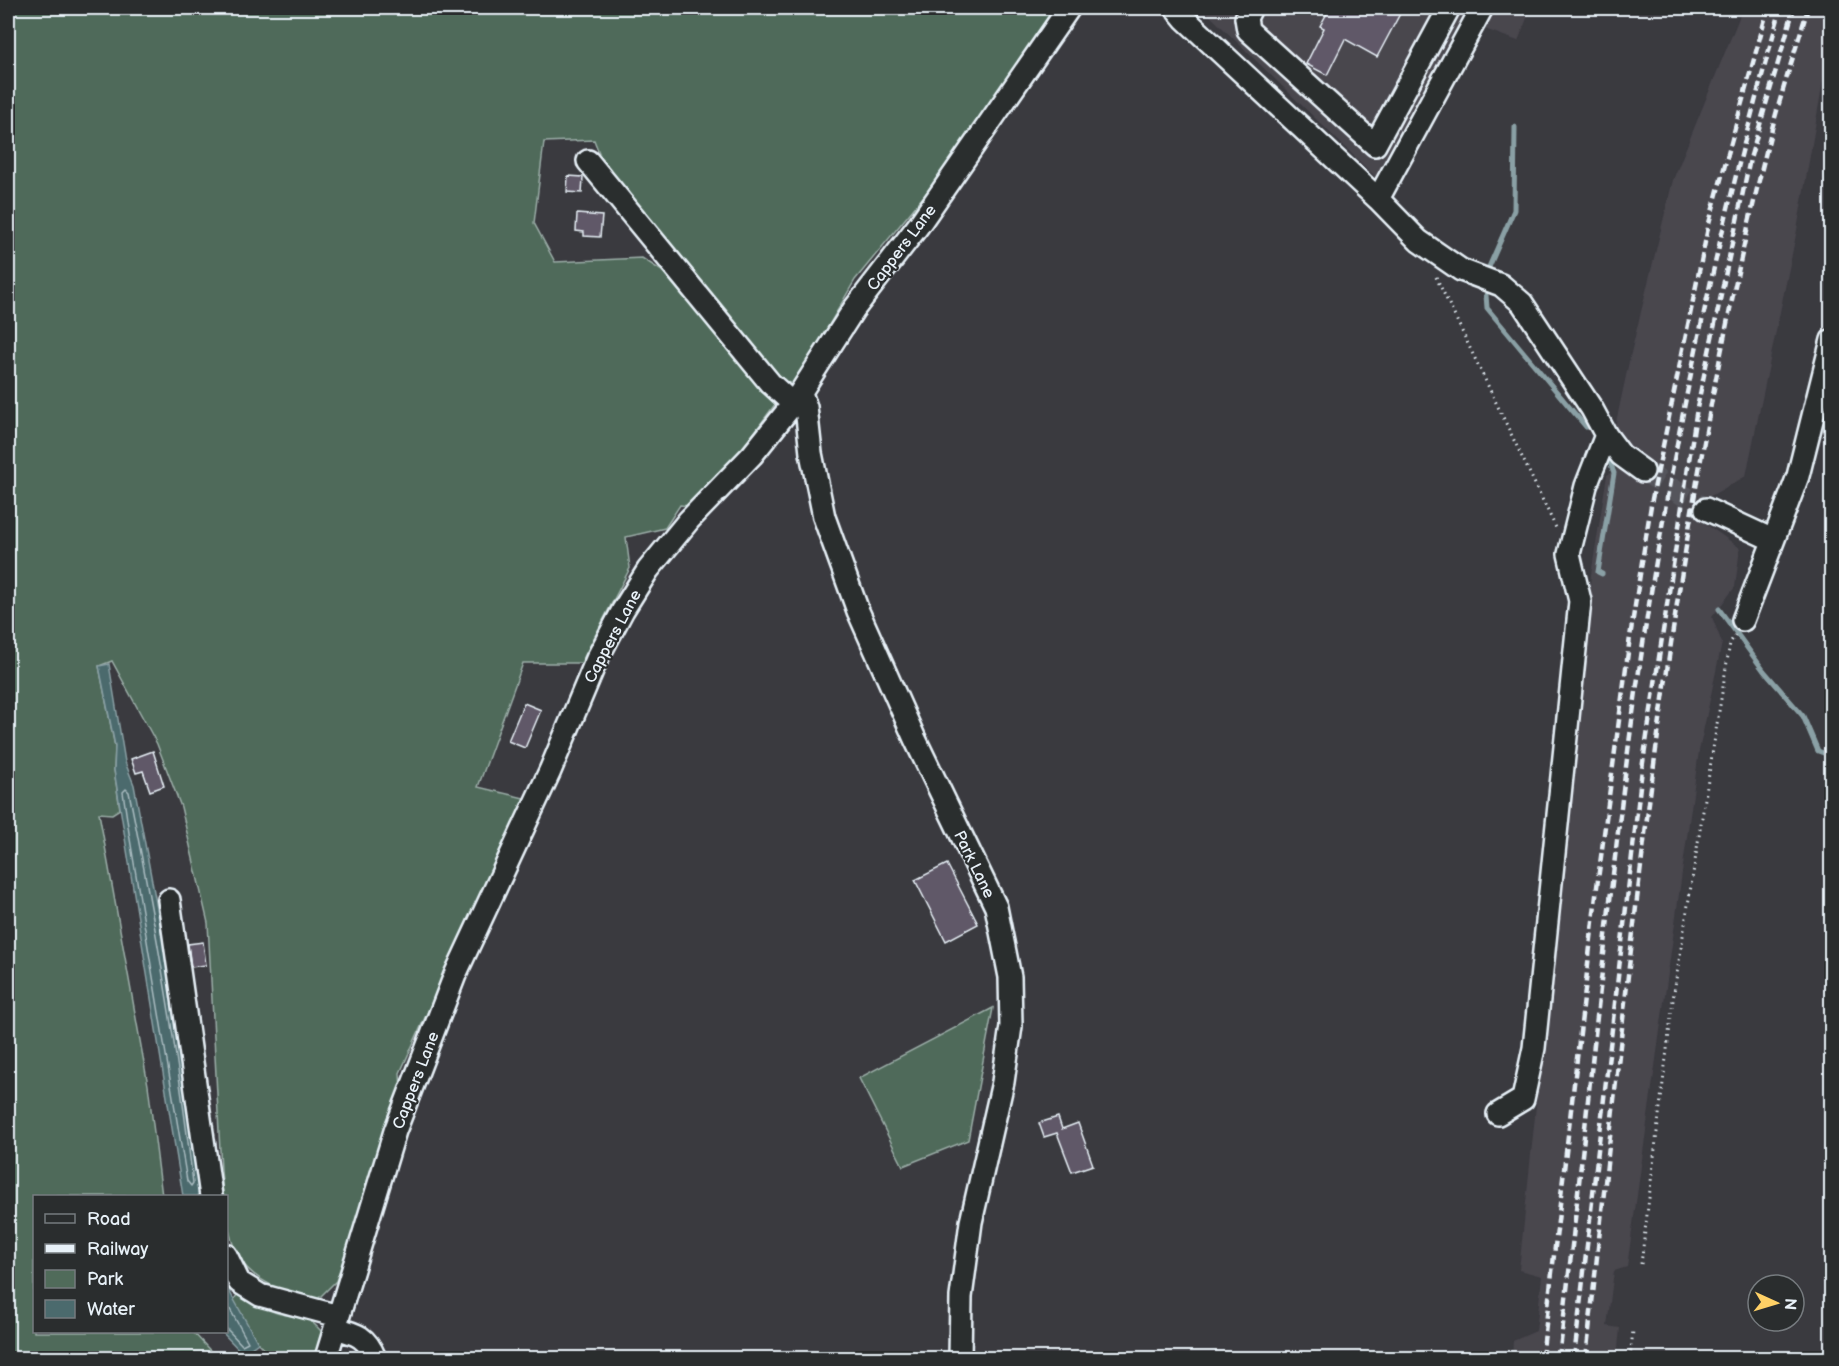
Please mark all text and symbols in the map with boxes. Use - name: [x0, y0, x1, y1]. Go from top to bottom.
- street label: Cappers Lane: [864, 201, 941, 295]
- street label: Cappers Lane: [581, 586, 646, 687]
- street label: Park Lane: [949, 828, 998, 902]
- street label: Cappers Lane: [389, 1029, 444, 1132]
- legend: [33, 1195, 228, 1333]
- text: Road: [87, 1209, 131, 1230]
- text: Railway: [87, 1239, 149, 1260]
- text: Park: [87, 1269, 123, 1290]
- north arrow: [1746, 1273, 1806, 1333]
- text: N: [1780, 1297, 1799, 1311]
- text: Water: [87, 1299, 135, 1320]

